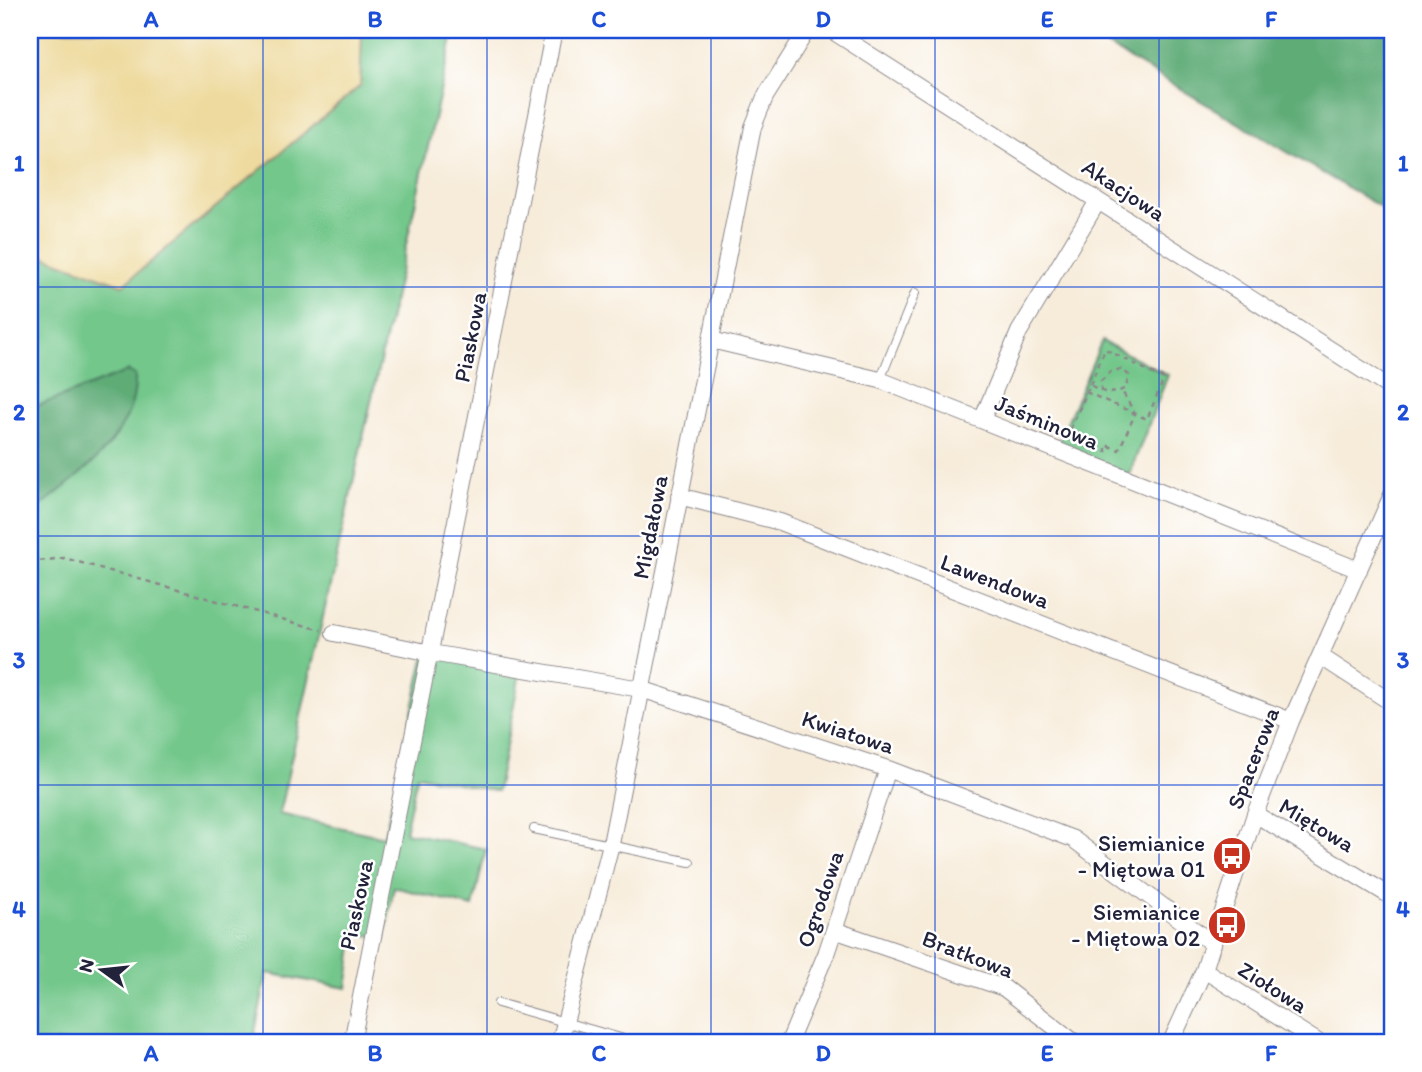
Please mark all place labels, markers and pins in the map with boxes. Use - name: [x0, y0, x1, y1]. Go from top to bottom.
- place label: Siemianice - Miętowa 01: [1078, 829, 1205, 883]
- bus stop icon: Siemianice - Miętowa 01: [1211, 835, 1253, 877]
- place label: Siemianice - Miętowa 02: [1071, 898, 1200, 952]
- bus stop icon: Siemianice - Miętowa 02: [1206, 904, 1248, 946]

